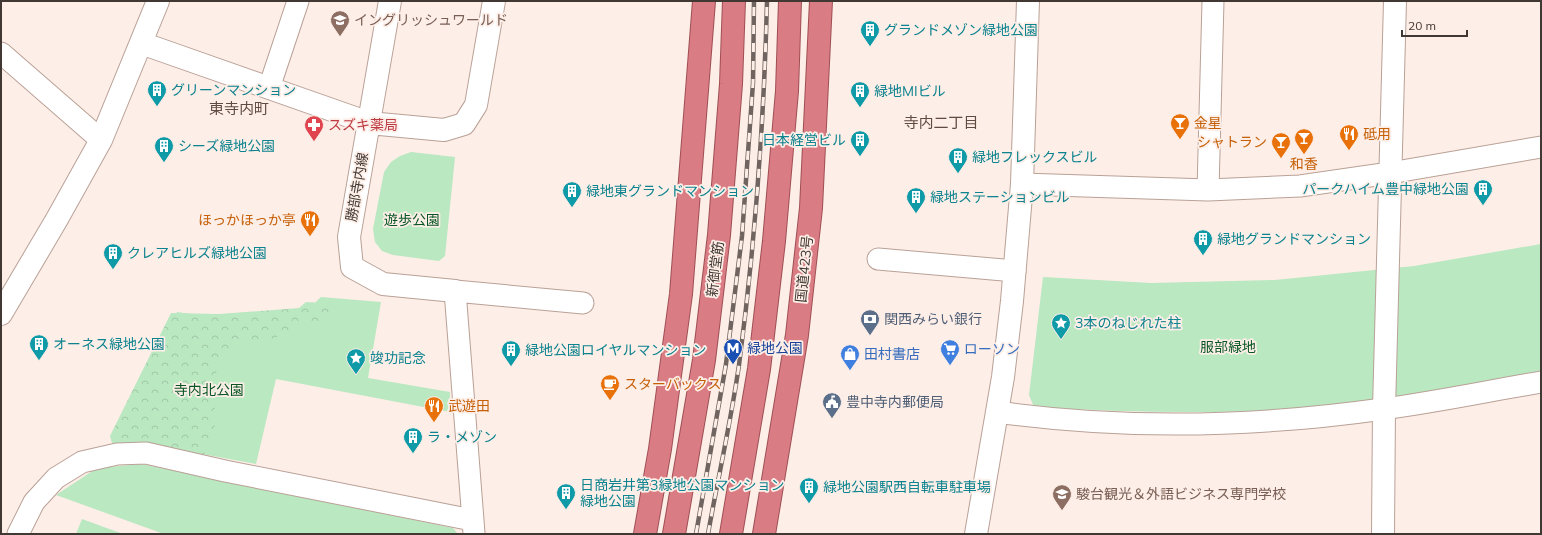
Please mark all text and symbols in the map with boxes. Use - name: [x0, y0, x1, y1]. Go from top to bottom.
- school or university icon: イングリッシュワールド: [329, 9, 351, 37]
- place label: イングリッシュワールド: [354, 11, 508, 29]
- scale bar: [1402, 12, 1467, 38]
- text: 20 m: [1408, 18, 1436, 33]
- building icon: グランドメゾン緑地公園: [859, 19, 881, 47]
- place label: グランドメゾン緑地公園: [884, 21, 1038, 39]
- building icon: グリーンマンション: [146, 79, 168, 107]
- building icon: 緑地MIビル: [849, 80, 871, 108]
- place label: グリーンマンション: [171, 81, 296, 99]
- place label: 緑地MIビル: [874, 82, 946, 100]
- district label: 東寺内町: [209, 99, 269, 118]
- bar icon: 金星: [1169, 112, 1191, 140]
- district label: 寺内二丁目: [903, 113, 979, 132]
- pharmacy icon: スズキ薬局: [303, 114, 325, 142]
- place label: 金星: [1194, 114, 1222, 132]
- place label: スズキ薬局: [328, 116, 398, 134]
- restaurant icon: 砥用: [1338, 123, 1360, 151]
- place label: 砥用: [1363, 125, 1391, 143]
- bar icon: 和香: [1293, 127, 1315, 155]
- building icon: 日本経営ビル: [849, 129, 871, 157]
- place label: 日本経営ビル: [762, 131, 846, 149]
- bar icon: シャトラン: [1270, 131, 1292, 159]
- place label: シャトラン: [1197, 133, 1267, 151]
- building icon: シーズ緑地公園: [153, 135, 175, 163]
- place label: シーズ緑地公園: [178, 137, 275, 155]
- building icon: 緑地フレックスビル: [947, 146, 969, 174]
- place label: 緑地フレックスビル: [972, 148, 1098, 166]
- street label: 勝部寺内線: [342, 151, 372, 223]
- place label: 和香: [1290, 155, 1318, 173]
- building icon: パークハイム豊中緑地公園: [1472, 178, 1494, 206]
- building icon: 緑地東グランドマンション: [561, 180, 583, 208]
- place label: パークハイム豊中緑地公園: [1302, 180, 1469, 198]
- place label: 緑地東グランドマンション: [586, 182, 754, 200]
- building icon: 緑地ステーションビル: [905, 186, 927, 214]
- place label: 緑地ステーションビル: [930, 188, 1070, 206]
- restaurant icon: ほっかほっか亭: [299, 209, 321, 237]
- place label: ほっかほっか亭: [198, 211, 296, 229]
- park label: 遊歩公園: [384, 211, 440, 229]
- building icon: 緑地グランドマンション: [1192, 228, 1214, 256]
- place label: 緑地グランドマンション: [1217, 230, 1371, 248]
- street label: 国道423号: [792, 235, 816, 303]
- street label: 新御堂筋: [703, 240, 727, 298]
- building icon: クレアヒルズ緑地公園: [102, 242, 124, 270]
- place label: クレアヒルズ緑地公園: [127, 244, 267, 262]
- bank icon: 関西みらい銀行: [859, 308, 881, 336]
- place label: 関西みらい銀行: [884, 310, 982, 328]
- place icon: 3本のねじれた柱: [1050, 312, 1072, 340]
- place label: 3本のねじれた柱: [1075, 314, 1181, 332]
- building icon: オーネス緑地公園: [28, 333, 50, 361]
- place label: オーネス緑地公園: [53, 335, 165, 353]
- metro station icon: 緑地公園: [722, 337, 744, 365]
- supermarket icon: ローソン: [939, 338, 961, 366]
- park label: 服部緑地: [1200, 338, 1256, 356]
- building icon: 緑地公園ロイヤルマンション: [500, 339, 522, 367]
- place label: 緑地公園: [747, 339, 803, 357]
- place label: ローソン: [964, 340, 1020, 358]
- place label: 緑地公園ロイヤルマンション: [525, 341, 707, 359]
- shop icon: 田村書店: [839, 343, 861, 371]
- place label: 田村書店: [864, 345, 920, 363]
- place icon: 竣功記念: [345, 347, 367, 375]
- place label: 竣功記念: [370, 349, 426, 367]
- cafe icon: スターバックス: [599, 373, 621, 401]
- place label: スターバックス: [624, 375, 721, 393]
- park label: 寺内北公園: [174, 381, 244, 399]
- public building icon: 豊中寺内郵便局: [821, 391, 843, 419]
- place label: 豊中寺内郵便局: [846, 393, 944, 411]
- restaurant icon: 武遊田: [423, 395, 445, 423]
- place label: 武遊田: [448, 397, 490, 415]
- building icon: ラ・メゾン: [402, 426, 424, 454]
- place label: ラ・メゾン: [427, 428, 497, 446]
- place label: 日商岩井第3緑地公園マンション 緑地公園: [580, 476, 784, 510]
- building icon: 緑地公園駅西自転車駐車場: [798, 476, 820, 504]
- place label: 緑地公園駅西自転車駐車場: [823, 478, 991, 496]
- building icon: 日商岩井第3緑地公園マンション 緑地公園: [555, 482, 577, 510]
- school or university icon: 駿台観光＆外語ビジネス専門学校: [1051, 483, 1073, 511]
- place label: 駿台観光＆外語ビジネス専門学校: [1076, 485, 1286, 503]

